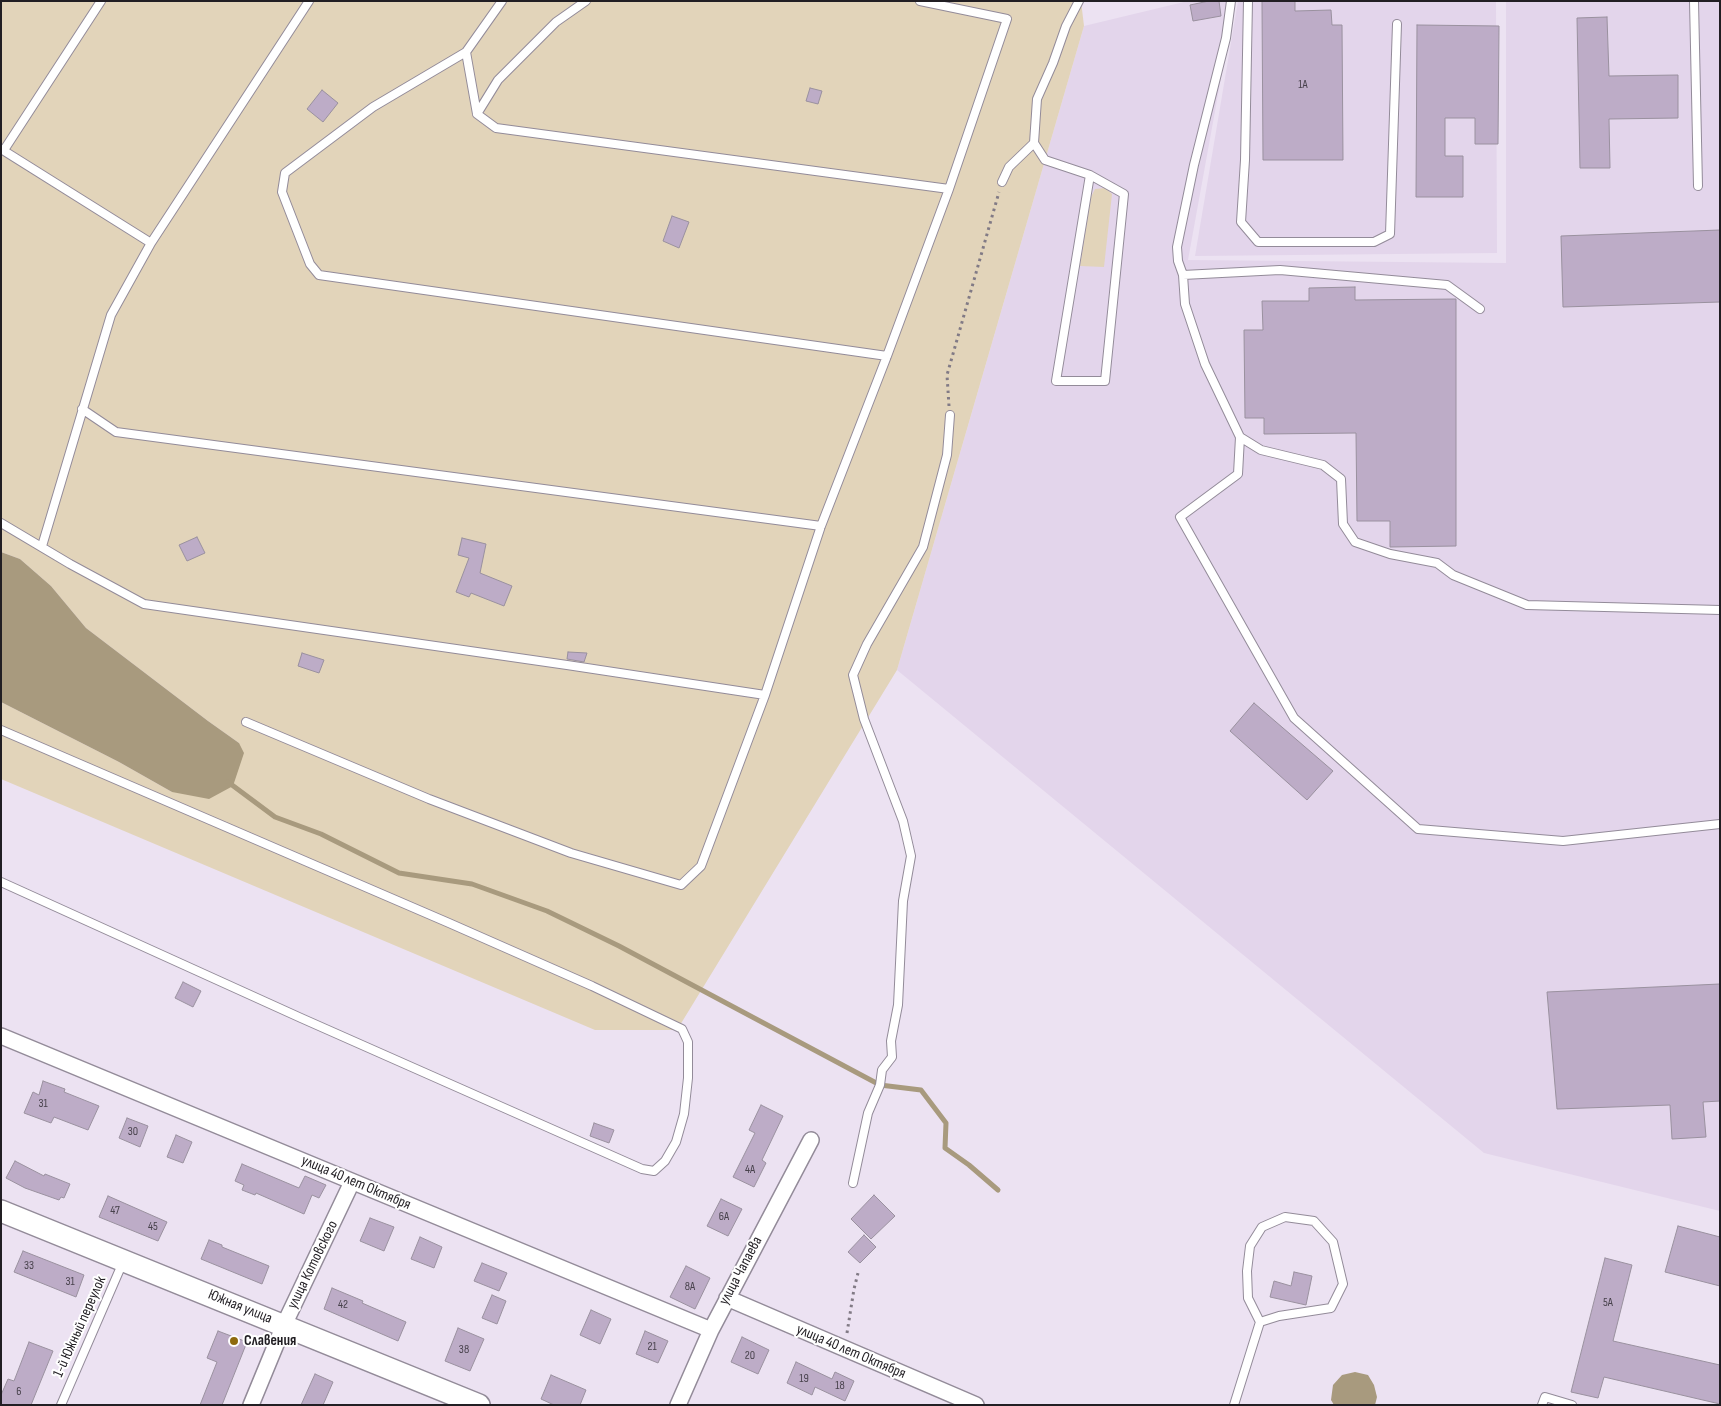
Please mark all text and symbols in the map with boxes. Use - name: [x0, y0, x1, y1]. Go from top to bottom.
- house number: 1А: [1298, 78, 1308, 92]
- house number: 31: [38, 1097, 48, 1111]
- house number: 30: [128, 1125, 138, 1139]
- street label: улица 40 лет Октября: [299, 1152, 413, 1214]
- house number: 4А: [745, 1163, 755, 1177]
- house number: 47: [110, 1204, 120, 1218]
- house number: 6А: [719, 1210, 729, 1224]
- street label: улица Котовского: [284, 1218, 342, 1312]
- house number: 45: [148, 1220, 158, 1234]
- street label: улица Чапаева: [715, 1234, 767, 1308]
- house number: 33: [24, 1259, 34, 1273]
- street label: 1-й Южный переулок: [50, 1274, 110, 1380]
- house number: 31: [65, 1275, 75, 1289]
- house number: 8А: [685, 1280, 695, 1294]
- street label: Южная улица: [205, 1286, 275, 1328]
- house number: 5А: [1603, 1296, 1613, 1310]
- house number: 42: [338, 1298, 348, 1312]
- street label: улица 40 лет Октября: [794, 1321, 908, 1383]
- place label: Славения: [244, 1332, 296, 1350]
- marker: Славения: [228, 1335, 240, 1347]
- house number: 21: [647, 1340, 657, 1354]
- house number: 38: [459, 1343, 469, 1357]
- house number: 20: [745, 1349, 755, 1363]
- house number: 19: [799, 1372, 809, 1386]
- house number: 18: [835, 1379, 845, 1393]
- house number: 6: [16, 1385, 22, 1399]

